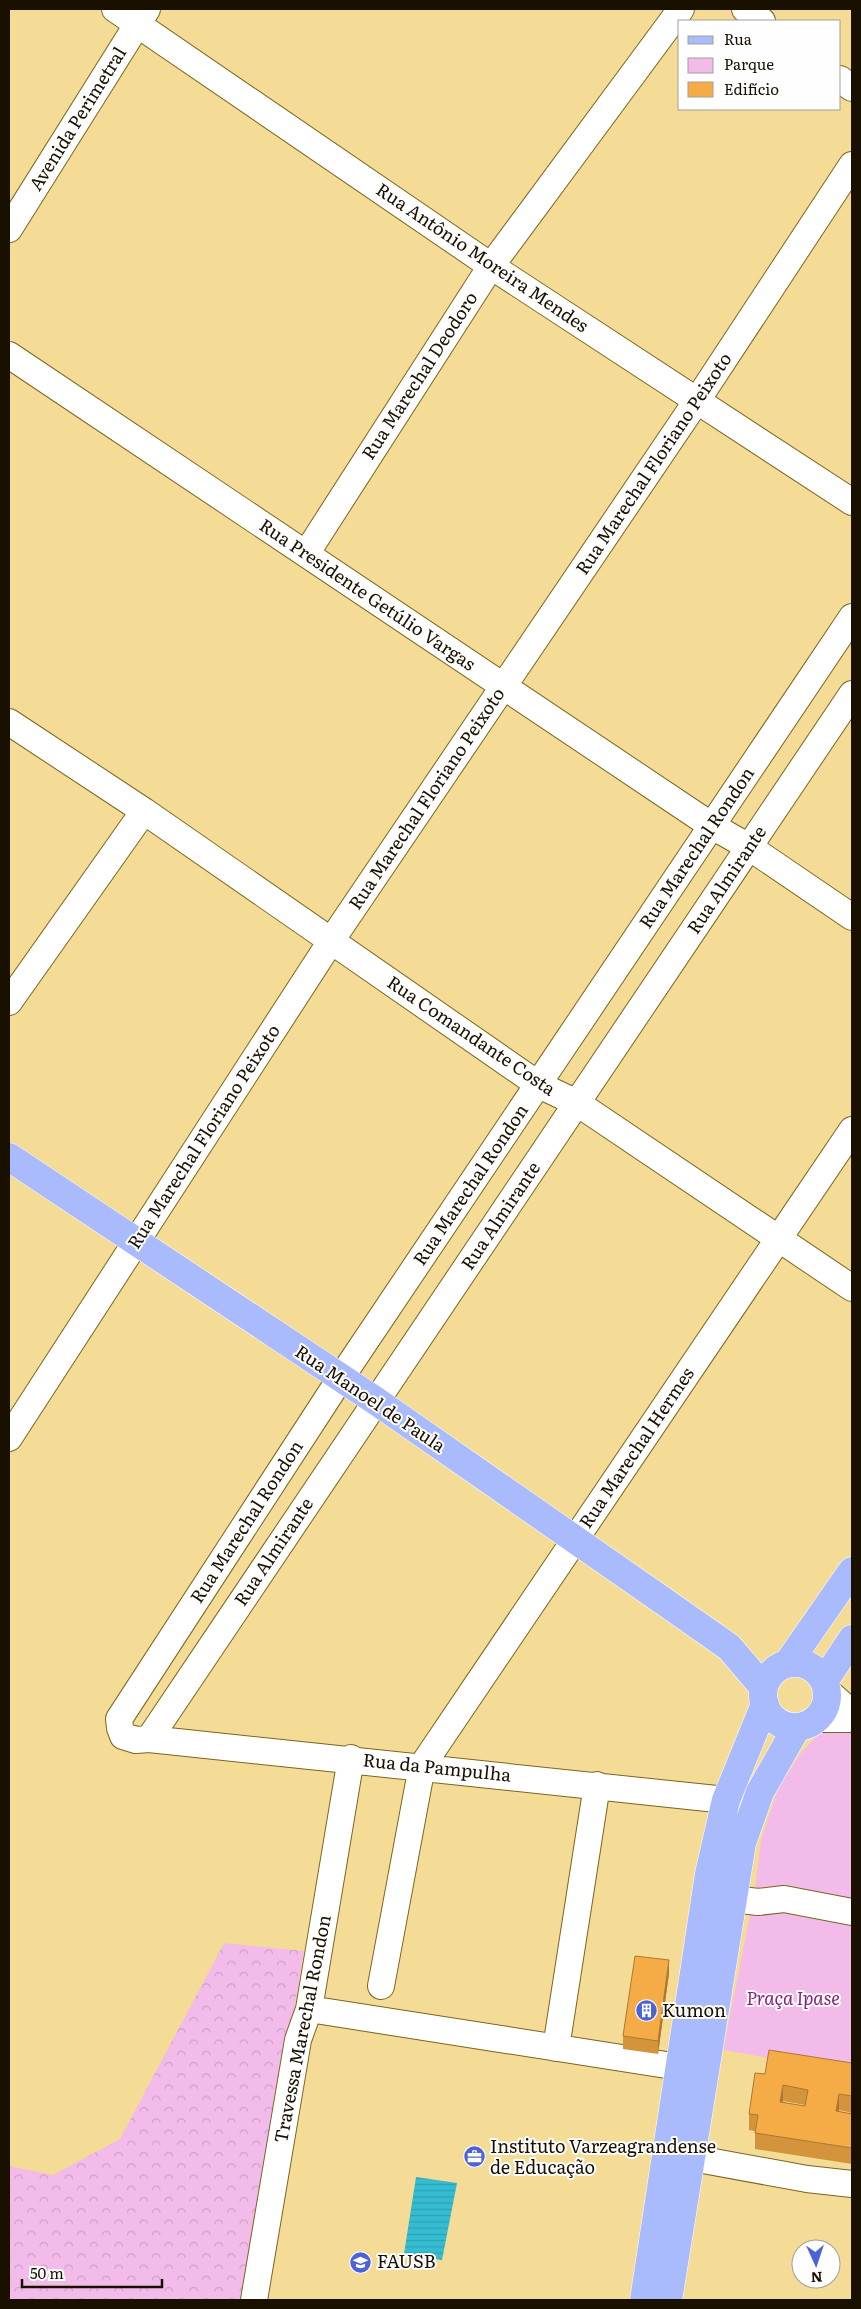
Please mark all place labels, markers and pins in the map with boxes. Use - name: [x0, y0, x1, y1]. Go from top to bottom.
- place label: Kumon: [662, 1996, 726, 2023]
- building icon: Kumon: [634, 1999, 658, 2023]
- place label: Instituto Varzeagrandense de Educação: [490, 2132, 716, 2180]
- office icon: Instituto Varzeagrandense de Educação: [462, 2145, 486, 2169]
- place label: FAUSB: [377, 2247, 436, 2274]
- school or university icon: FAUSB: [349, 2250, 373, 2274]

